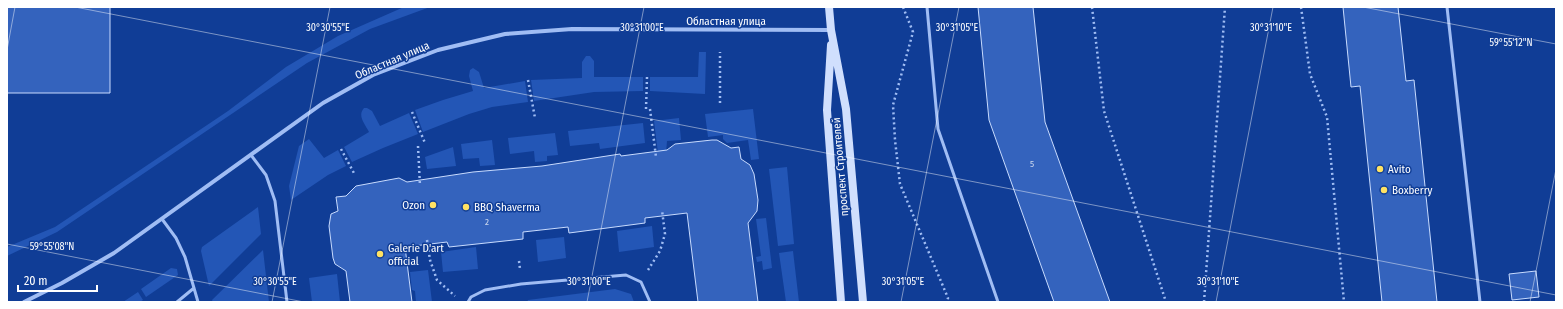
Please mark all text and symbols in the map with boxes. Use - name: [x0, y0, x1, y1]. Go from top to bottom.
- street label: Областная улица: [686, 15, 766, 28]
- text: 30°30'55"E: [306, 22, 350, 34]
- text: 30°31'00"E: [620, 22, 664, 34]
- text: 30°31'05"E: [936, 22, 979, 34]
- text: 30°31'10"E: [1250, 22, 1292, 34]
- text: 59°55'12"N: [1490, 37, 1533, 49]
- street label: Областная улица: [353, 39, 431, 82]
- street label: проспект Строителей: [830, 117, 851, 217]
- house number: 5: [1030, 159, 1034, 169]
- place label: Avito: [1388, 163, 1411, 176]
- marker: Avito: [1375, 164, 1385, 174]
- place label: Boxberry: [1392, 184, 1432, 197]
- marker: Boxberry: [1379, 185, 1389, 195]
- place label: Ozon: [402, 199, 425, 212]
- marker: Ozon: [428, 200, 438, 210]
- place label: BBQ Shaverma: [474, 201, 540, 214]
- marker: BBQ Shaverma: [461, 202, 471, 212]
- house number: 2: [485, 217, 489, 227]
- text: 59°55'08"N: [30, 241, 74, 253]
- place label: Galerie D'art official: [388, 242, 444, 268]
- marker: Galerie D'art official: [375, 249, 385, 259]
- scale bar: [18, 267, 97, 293]
- text: 20 m: [24, 274, 48, 288]
- text: 30°30'55"E: [253, 276, 297, 288]
- text: 30°31'00"E: [567, 276, 611, 288]
- text: 30°31'05"E: [882, 276, 925, 288]
- text: 30°31'10"E: [1197, 276, 1239, 288]

